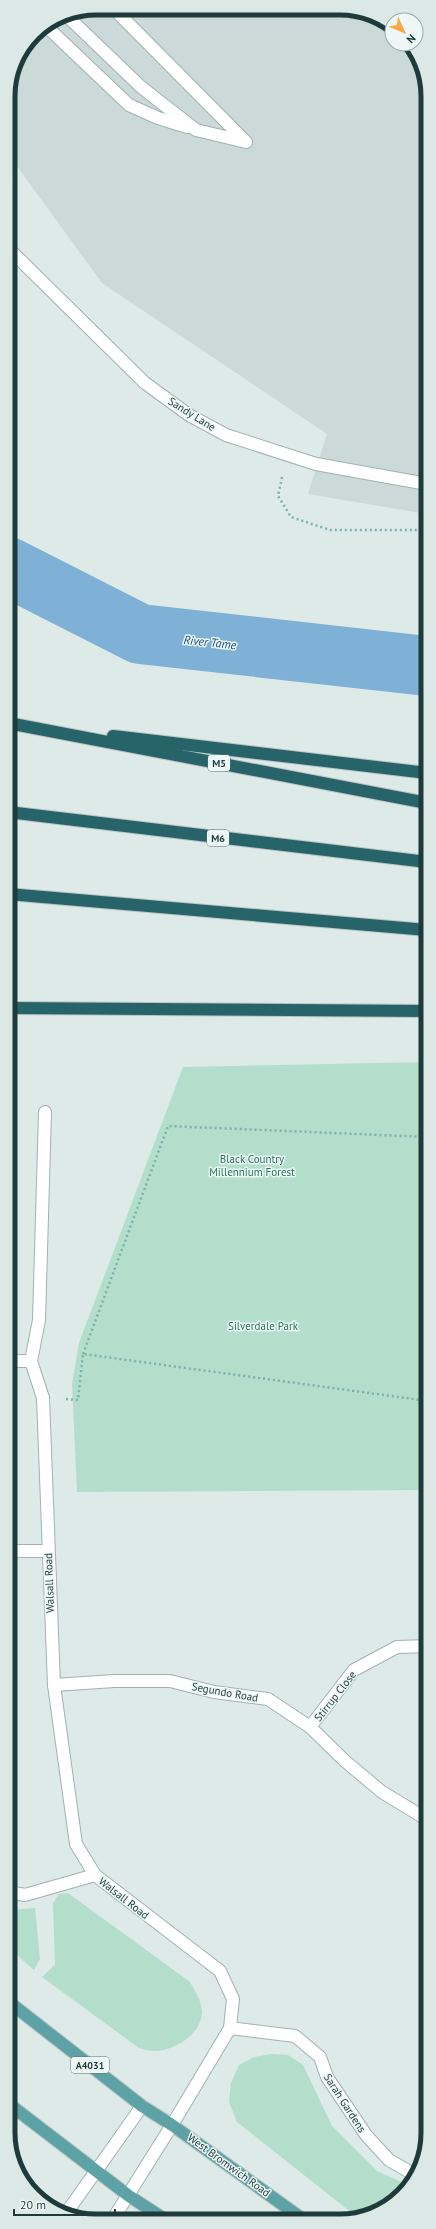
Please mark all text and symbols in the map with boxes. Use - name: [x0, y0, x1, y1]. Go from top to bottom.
- north arrow: [384, 12, 424, 52]
- text: N: [404, 31, 419, 46]
- street label: Sandy Lane: [166, 394, 219, 434]
- water label: River Tame: [183, 632, 237, 652]
- road number: M5: [208, 755, 230, 771]
- road number: M6: [207, 830, 229, 846]
- park label: Black Country Millennium Forest: [209, 1152, 295, 1179]
- park label: Silverdale Park: [228, 1319, 299, 1333]
- street label: Walsall Road: [41, 1553, 57, 1613]
- street label: Stirrup Close: [311, 1668, 359, 1724]
- street label: Segundo Road: [191, 1679, 259, 1705]
- street label: Walsall Road: [96, 1874, 152, 1922]
- road number: A4031: [71, 2057, 109, 2073]
- street label: Sarah Gardens: [321, 2071, 369, 2135]
- street label: West Bromwich Road: [185, 2130, 273, 2200]
- scale bar: [14, 2191, 115, 2217]
- text: 20 m: [20, 2197, 46, 2212]

